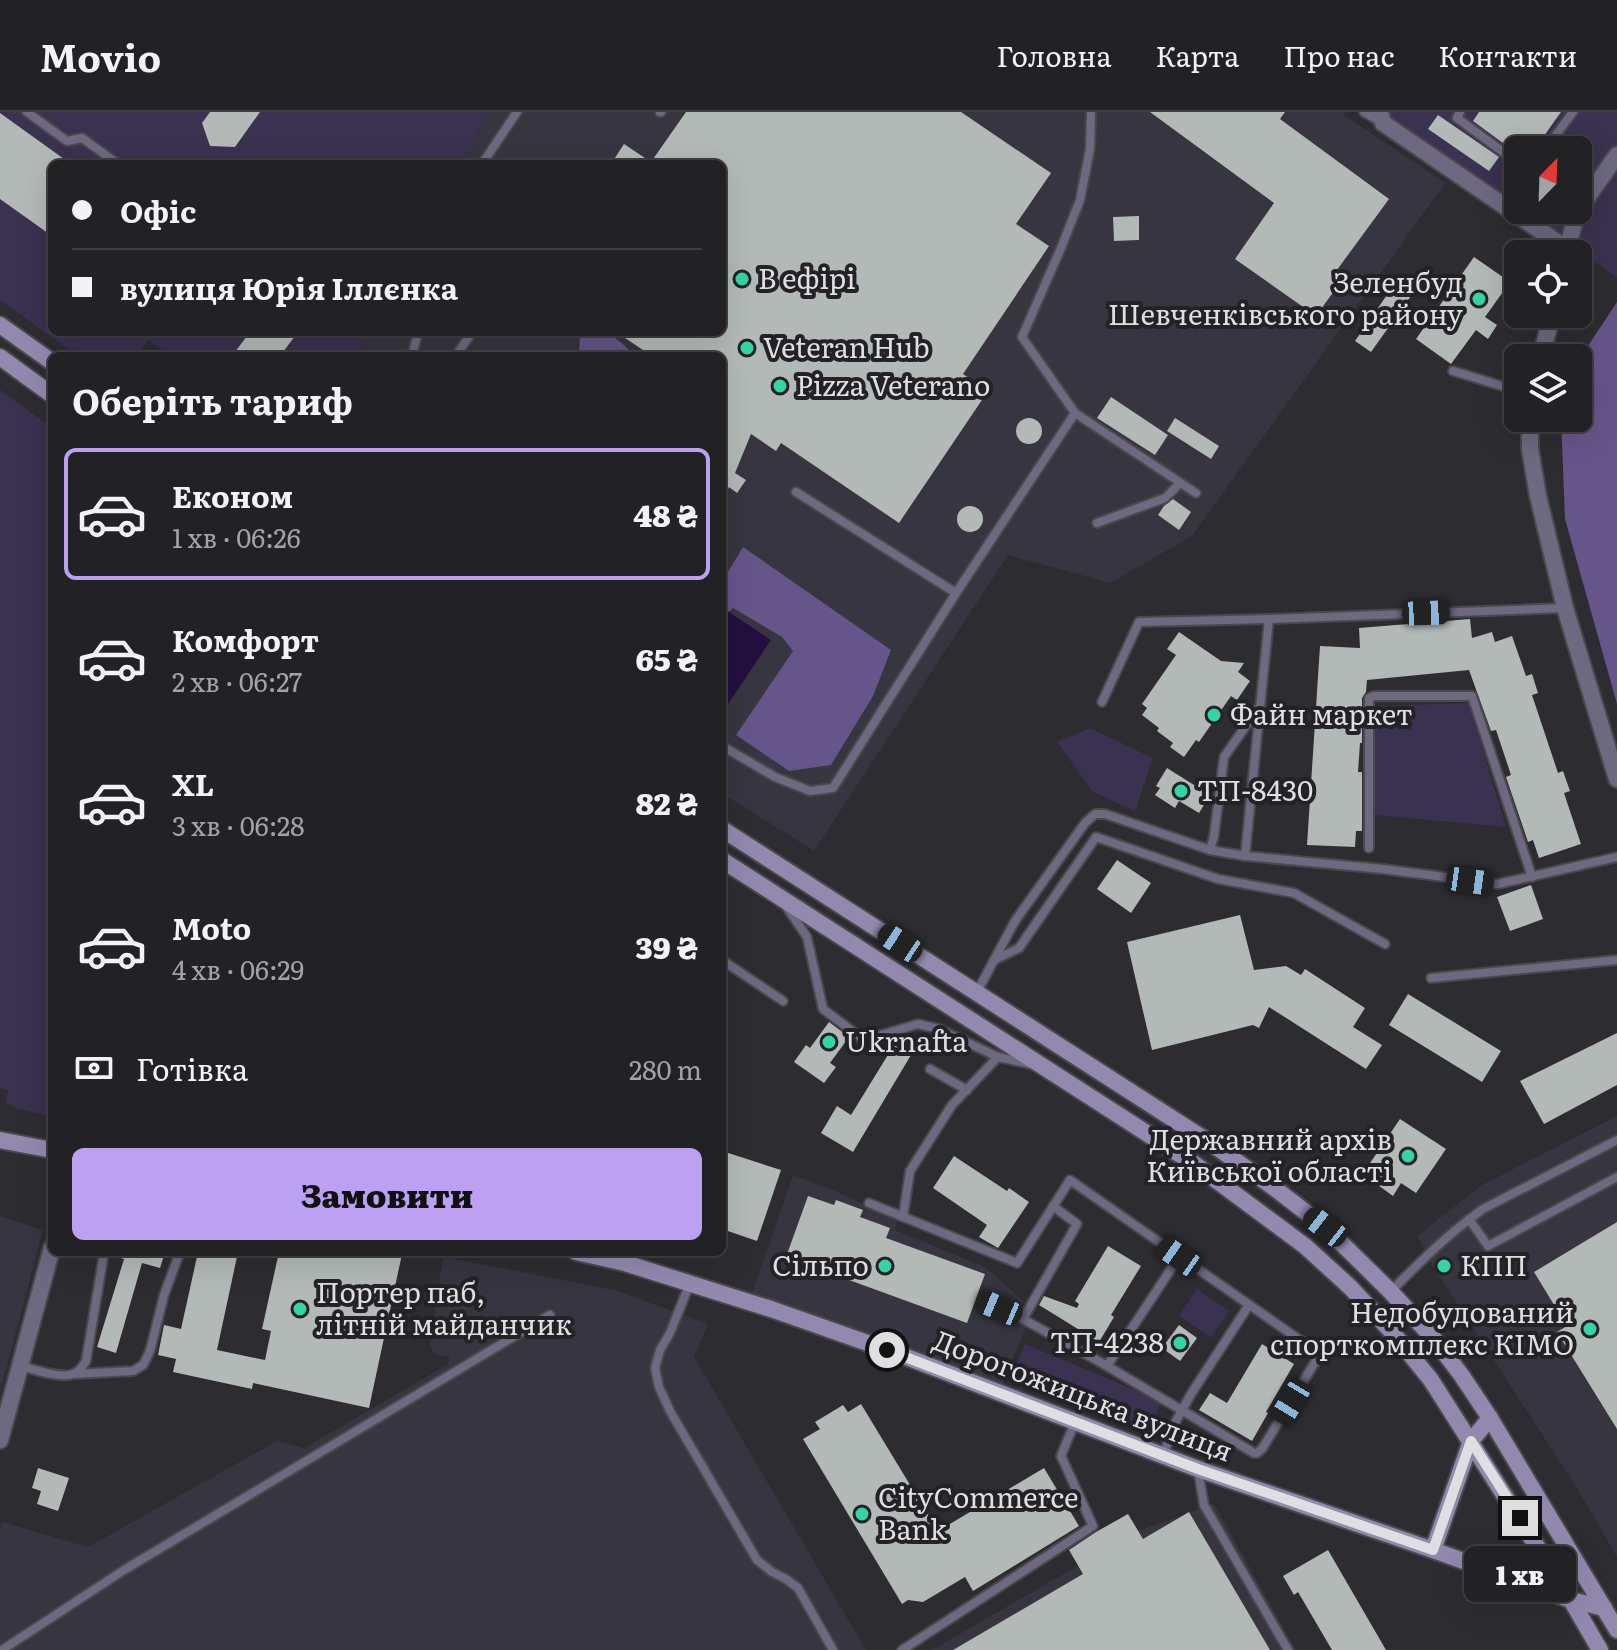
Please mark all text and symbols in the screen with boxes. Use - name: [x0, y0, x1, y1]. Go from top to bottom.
- text: Movio: [40, 27, 161, 84]
- text: Головна: [997, 34, 1112, 76]
- text: Карта: [1156, 34, 1239, 76]
- text: Про нас: [1283, 34, 1394, 76]
- text: Контакти: [1438, 34, 1577, 76]
- north arrow: [1504, 136, 1592, 224]
- map controls: [1504, 136, 1592, 432]
- text: Офіс: [120, 188, 196, 232]
- button: locate: [1504, 240, 1592, 328]
- place label: В ефірі: [758, 256, 856, 298]
- place label: Зеленбуд Шевченківського району: [1108, 260, 1464, 334]
- text: вулиця Юрія Іллєнка: [120, 265, 458, 309]
- marker: В ефірі: [733, 270, 751, 288]
- marker: Зеленбуд Шевченківського району: [1470, 290, 1488, 308]
- place label: Veteran Hub: [763, 325, 930, 367]
- marker: Veteran Hub: [738, 339, 756, 357]
- button: layers: [1504, 344, 1592, 432]
- place label: Pizza Veterano: [796, 363, 990, 405]
- text: Оберіть тариф: [72, 373, 353, 426]
- marker: Pizza Veterano: [771, 377, 789, 395]
- text: Економ: [172, 473, 293, 517]
- icon: car: [76, 478, 148, 550]
- text: 48 ₴: [633, 492, 698, 536]
- text: 1 хв · 06:26: [172, 517, 301, 556]
- car: [1402, 600, 1450, 626]
- text: Комфорт: [172, 617, 319, 661]
- icon: car: [76, 622, 148, 694]
- text: 65 ₴: [636, 636, 698, 680]
- text: 2 хв · 06:27: [172, 661, 302, 700]
- place label: Файн маркет: [1230, 692, 1413, 734]
- marker: Файн маркет: [1205, 706, 1223, 724]
- text: XL: [172, 761, 214, 805]
- icon: car: [76, 766, 148, 838]
- place label: ТП-8430: [1197, 768, 1313, 810]
- text: 82 ₴: [636, 780, 698, 824]
- marker: ТП-8430: [1172, 782, 1190, 800]
- text: 3 хв · 06:28: [172, 805, 305, 844]
- car: [1445, 866, 1495, 896]
- text: Moto: [172, 905, 251, 949]
- icon: car: [76, 910, 148, 982]
- car: [873, 920, 927, 966]
- text: 39 ₴: [636, 924, 698, 968]
- text: 4 хв · 06:29: [172, 949, 304, 988]
- place label: Ukrnafta: [845, 1019, 967, 1061]
- marker: Ukrnafta: [820, 1033, 838, 1051]
- icon: cash: [72, 1046, 116, 1090]
- text: Готівка: [136, 1046, 248, 1090]
- text: 280 m: [629, 1049, 702, 1088]
- place label: Державний архів Київської області: [1146, 1117, 1392, 1191]
- marker: Державний архів Київської області: [1399, 1147, 1417, 1165]
- button: Замовити: [72, 1148, 702, 1240]
- car: [1299, 1203, 1351, 1251]
- car: [1152, 1233, 1206, 1281]
- place label: Сільпо: [772, 1243, 869, 1285]
- place label: КПП: [1460, 1243, 1527, 1285]
- marker: Сільпо: [876, 1257, 894, 1275]
- marker: КПП: [1435, 1257, 1453, 1275]
- place label: Портер паб, літній майданчик: [316, 1270, 572, 1344]
- car: [972, 1288, 1026, 1328]
- place label: Недобудований спорткомплекс КІМО: [1270, 1290, 1574, 1364]
- marker: Портер паб, літній майданчик: [291, 1300, 309, 1318]
- street label: Дорогожицька вулиця: [928, 1318, 1239, 1471]
- place label: ТП-4238: [1050, 1320, 1164, 1362]
- marker: Недобудований спорткомплекс КІМО: [1581, 1320, 1599, 1338]
- route start: [869, 1332, 905, 1368]
- marker: ТП-4238: [1171, 1334, 1189, 1352]
- car: [1268, 1375, 1314, 1429]
- place label: CityCommerce Bank: [878, 1475, 1079, 1549]
- route end: [1502, 1500, 1538, 1536]
- marker: CityCommerce Bank: [853, 1505, 871, 1523]
- callout: 1 хв: [1464, 1546, 1576, 1602]
- text: 1 хв: [1496, 1554, 1544, 1593]

